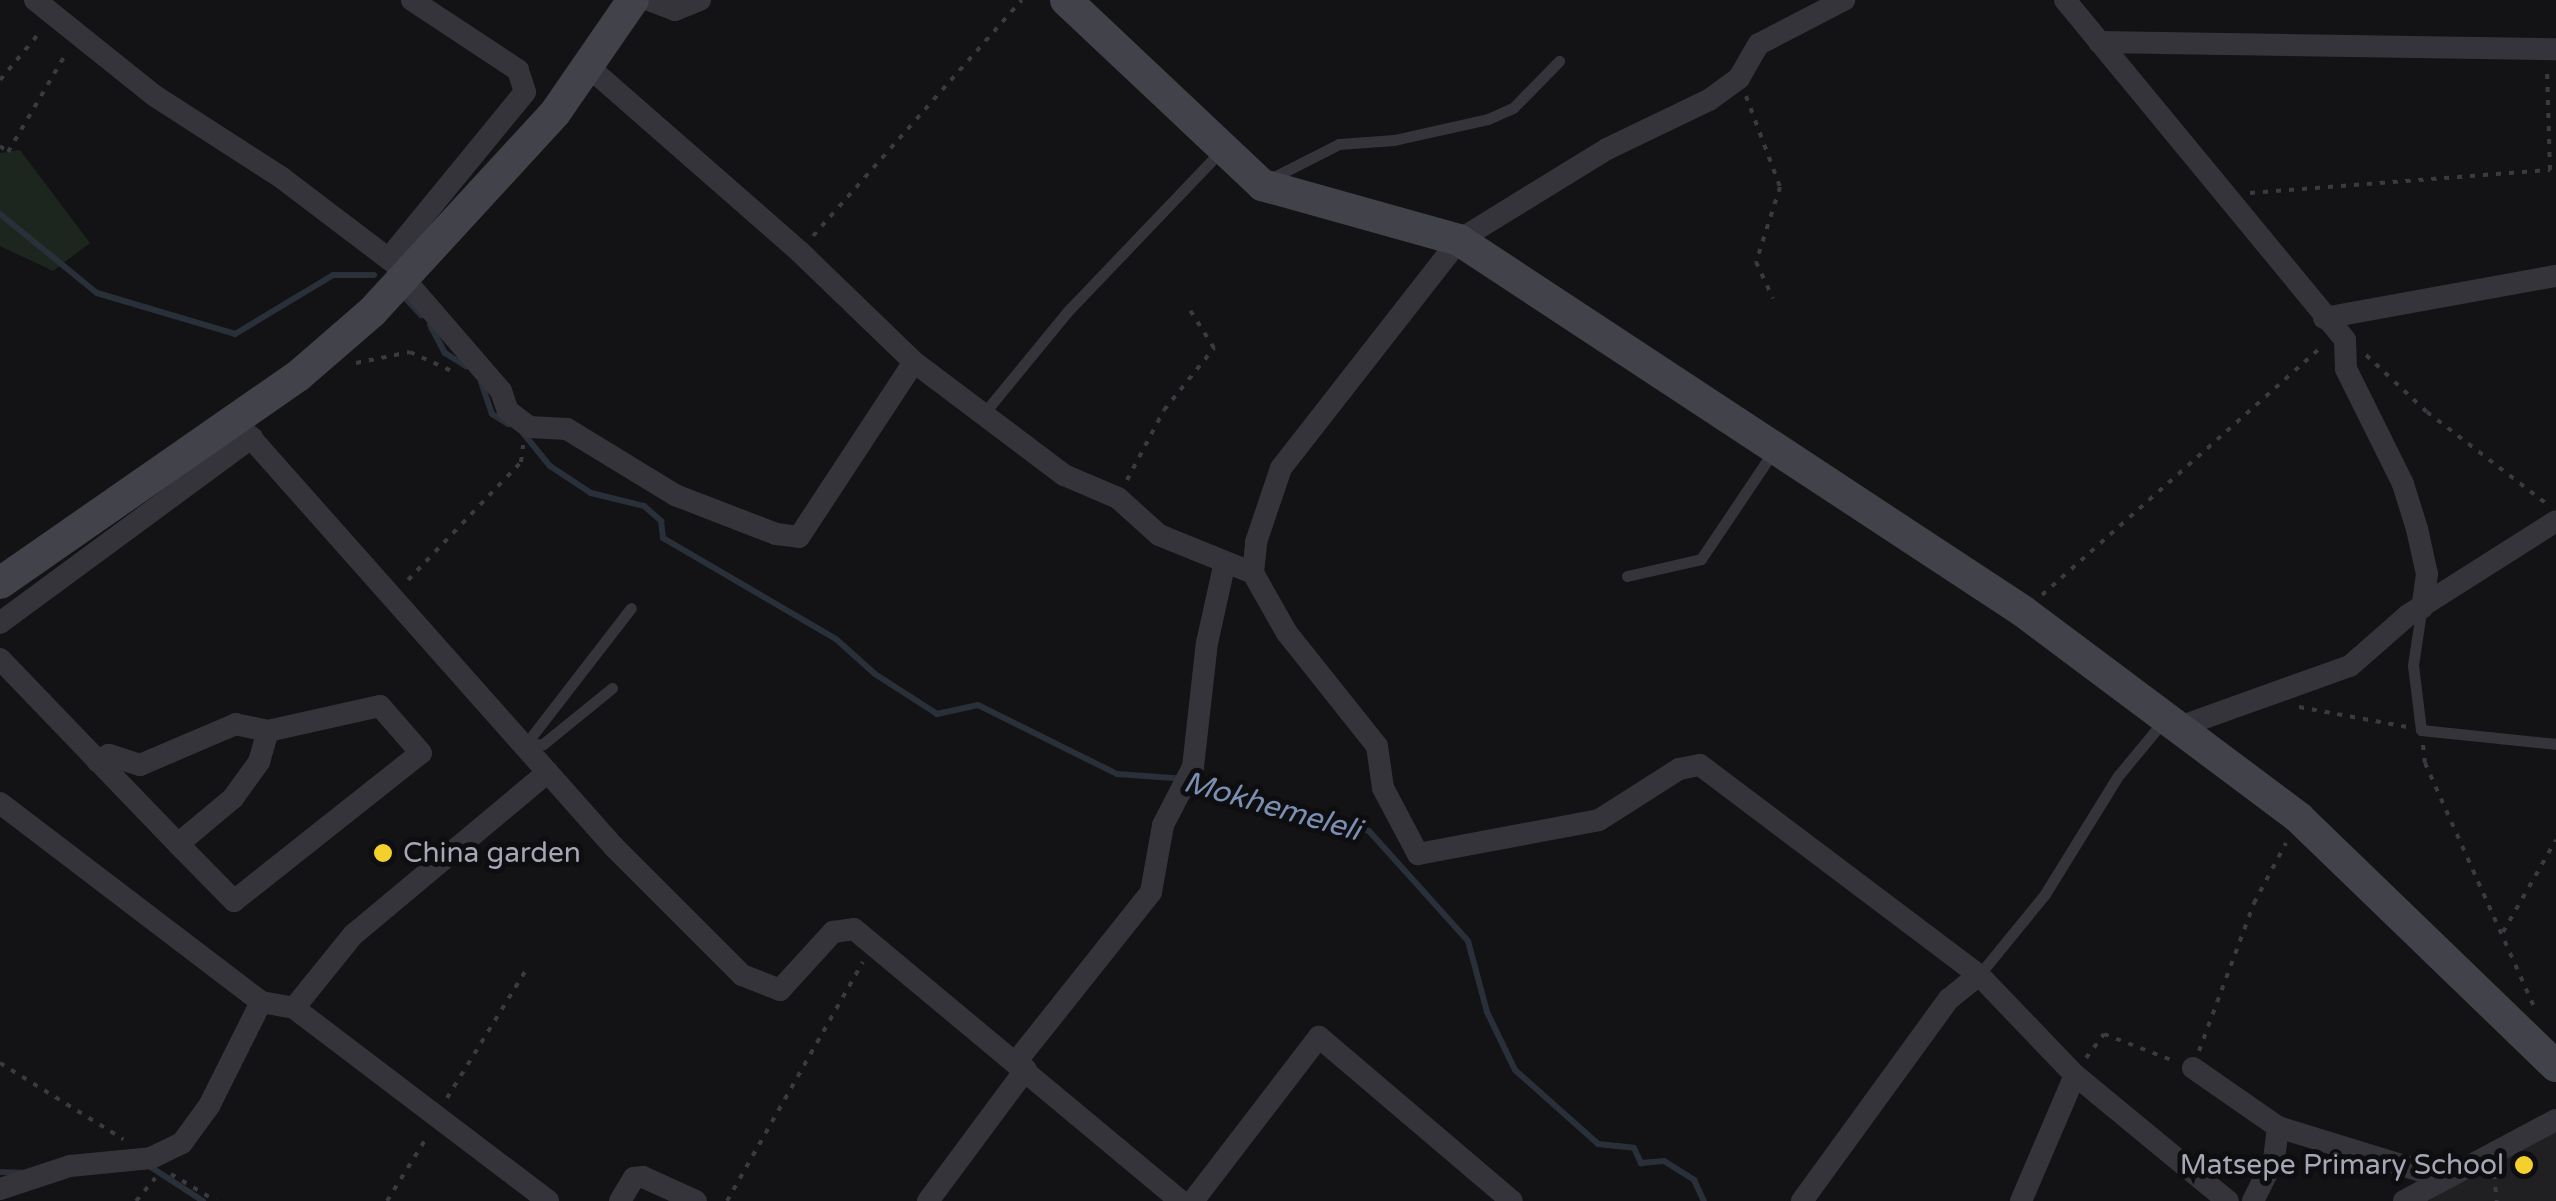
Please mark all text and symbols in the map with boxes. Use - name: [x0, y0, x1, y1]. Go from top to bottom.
- water label: Mokhemeleli: [1179, 765, 1365, 849]
- place label: China garden: [403, 836, 581, 870]
- marker: China garden: [372, 842, 394, 864]
- place label: Matsepe Primary School: [2180, 1148, 2504, 1182]
- marker: Matsepe Primary School: [2513, 1154, 2535, 1176]

